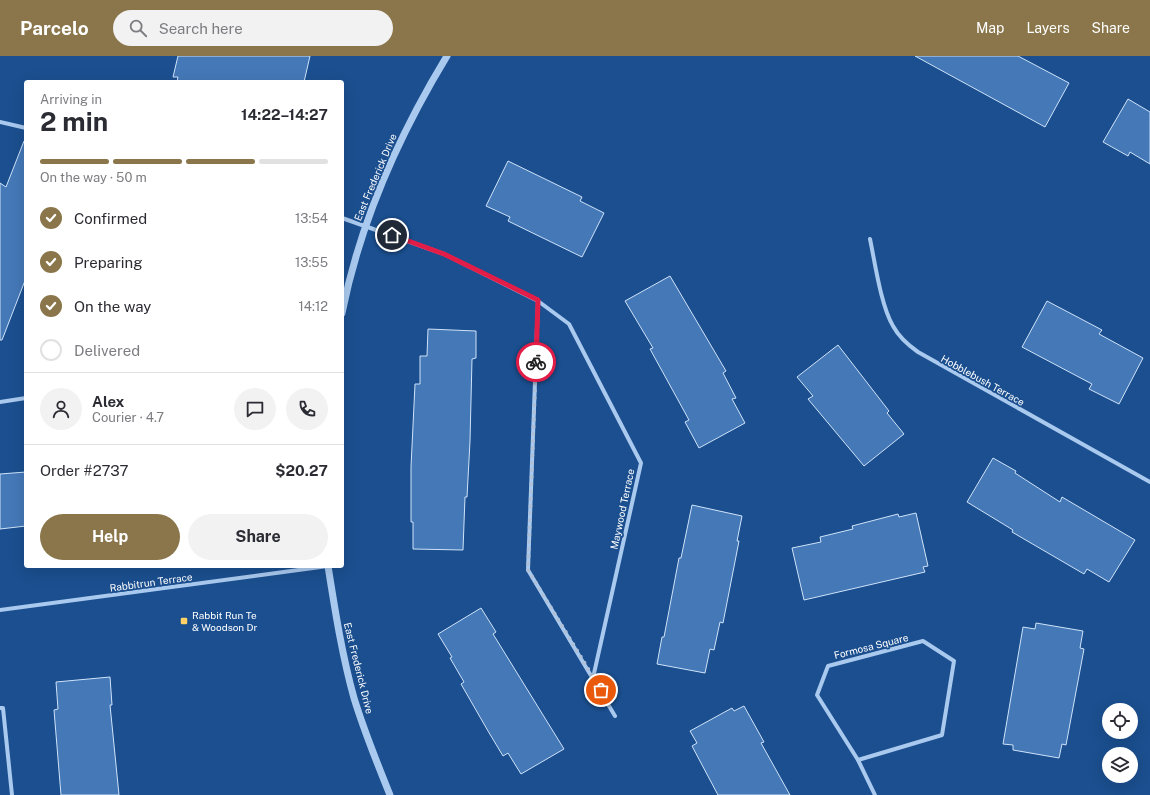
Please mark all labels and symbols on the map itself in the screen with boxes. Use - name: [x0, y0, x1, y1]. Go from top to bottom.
- street label: East Frederick Drive: [351, 131, 399, 222]
- pin: [375, 218, 409, 252]
- courier: [516, 342, 556, 382]
- street label: Hobblebush Terrace: [939, 352, 1027, 408]
- street label: Maywood Terrace: [608, 467, 636, 550]
- street label: Rabbitrun Terrace: [109, 570, 194, 594]
- place label: Rabbit Run Te & Woodson Dr: [192, 609, 257, 633]
- marker: Rabbit Run Te & Woodson Dr: [179, 616, 189, 626]
- street label: East Frederick Drive: [342, 621, 376, 715]
- street label: Formosa Square: [833, 631, 910, 661]
- pin: [584, 673, 618, 707]

